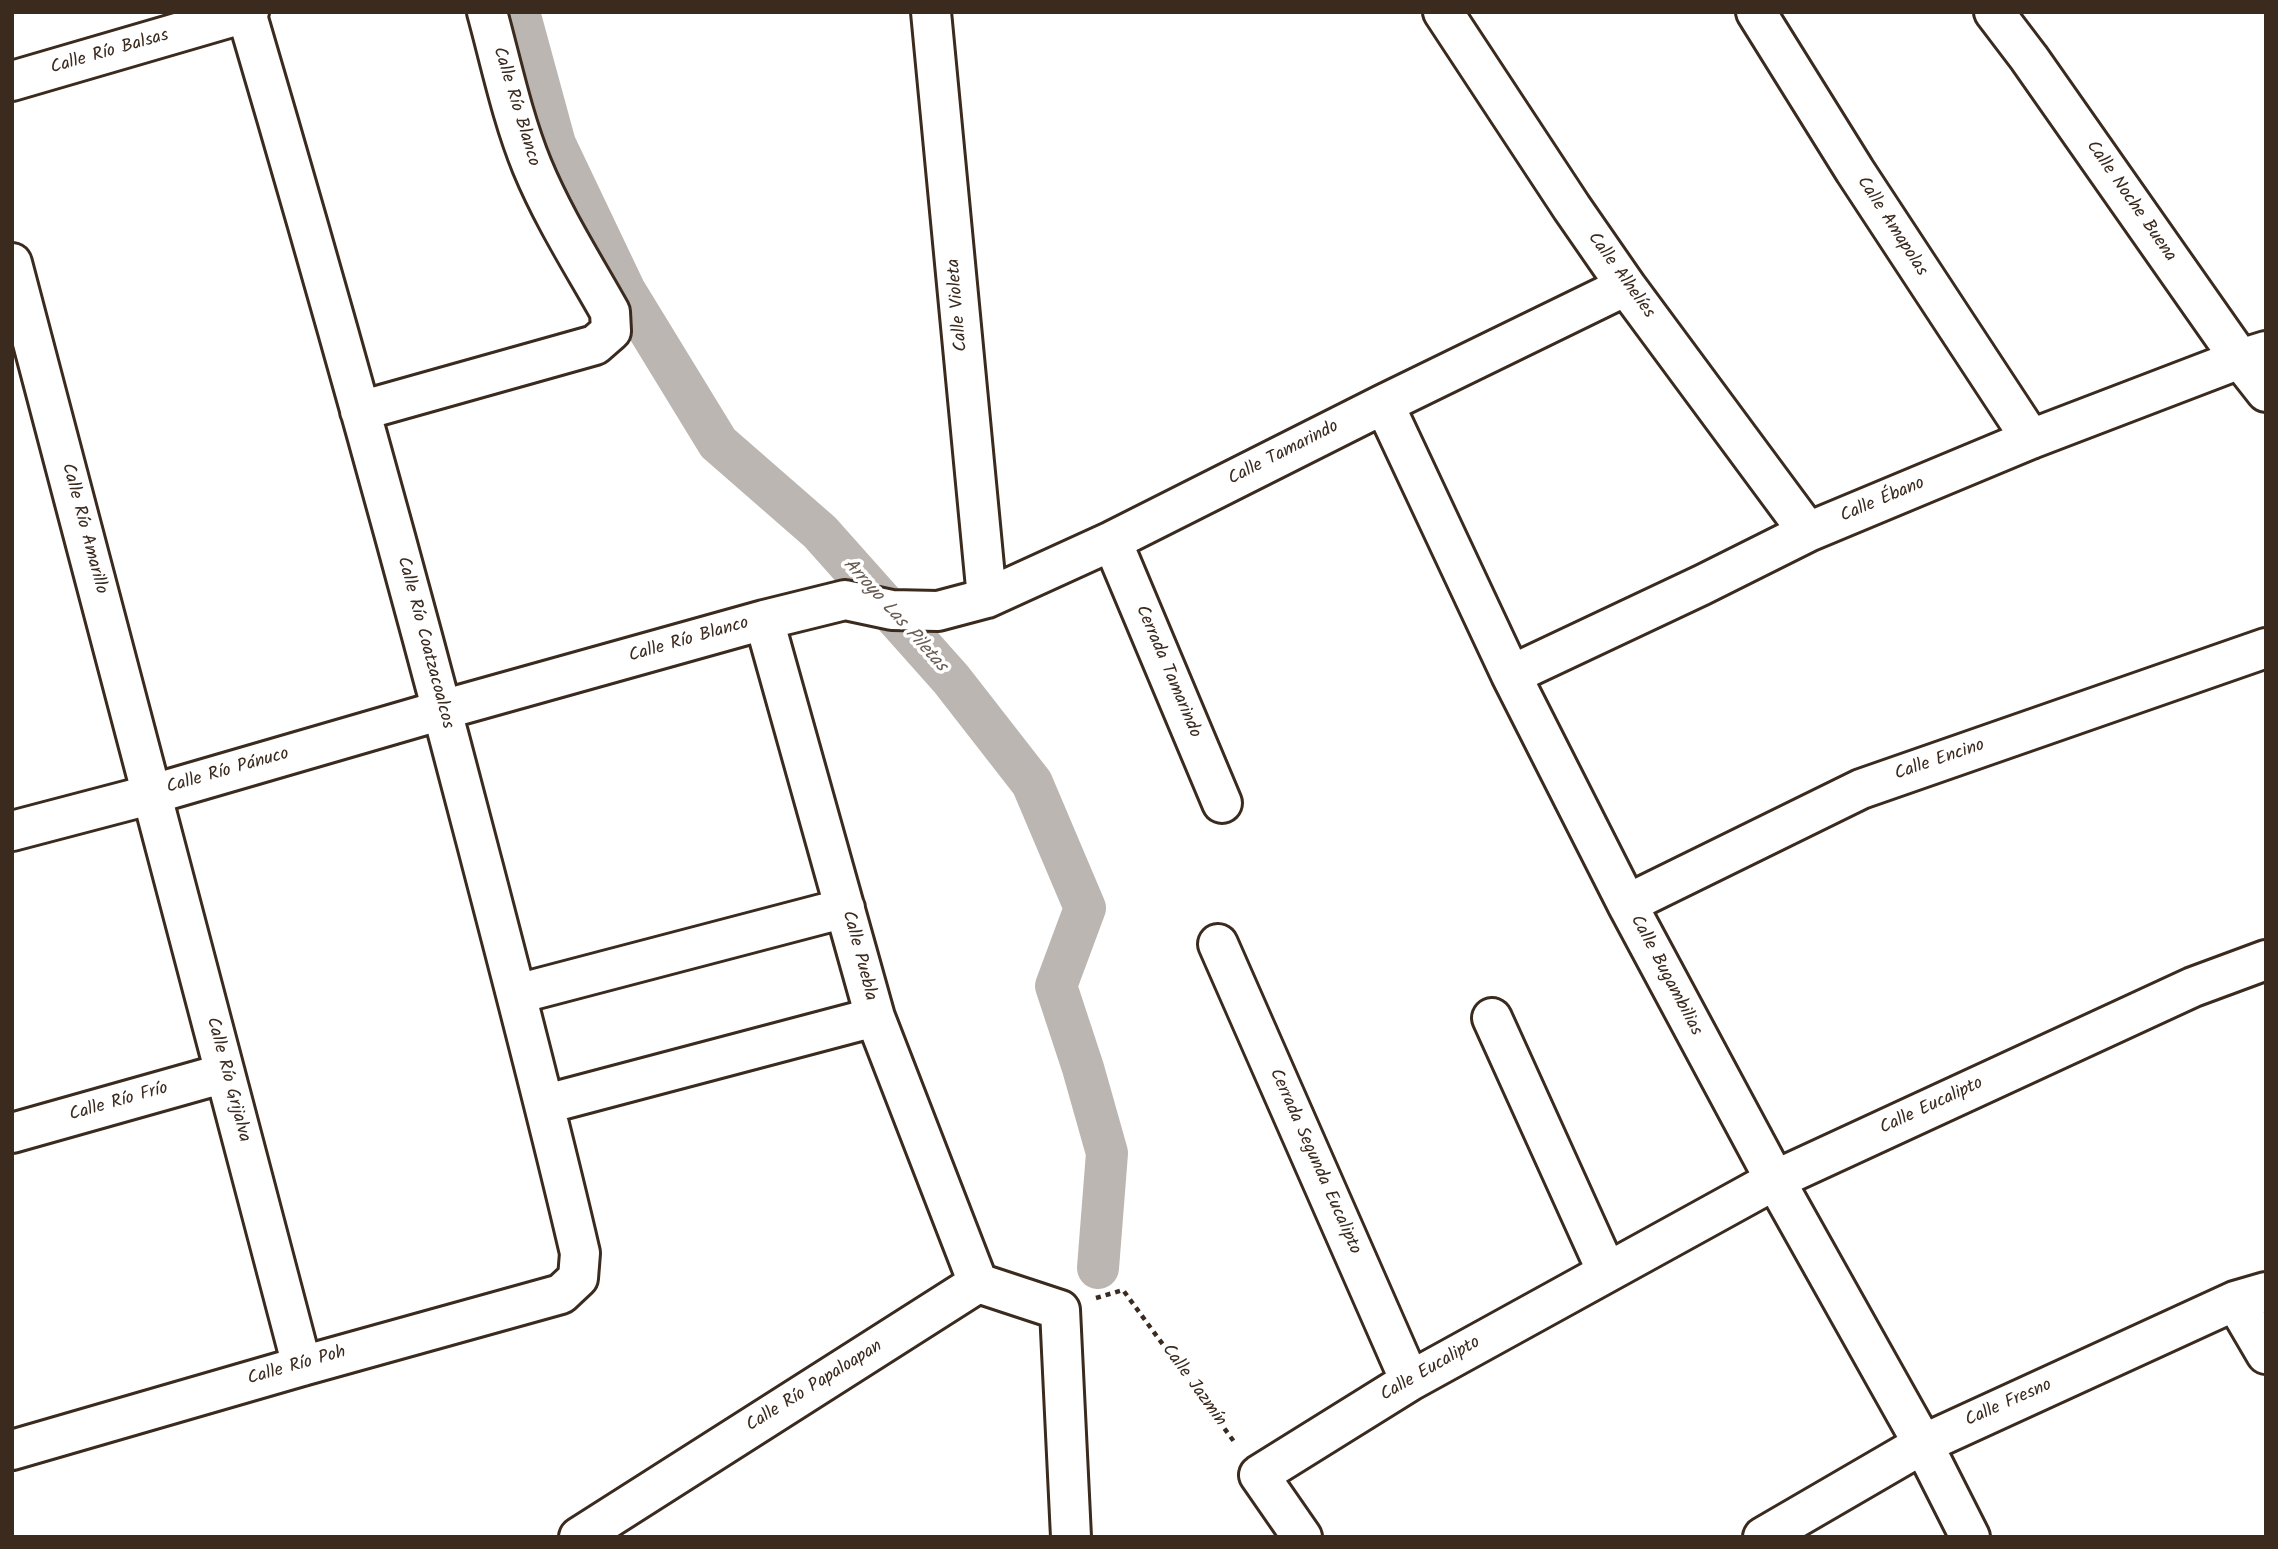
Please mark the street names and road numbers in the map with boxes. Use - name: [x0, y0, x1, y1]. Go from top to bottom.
- street label: Calle Río Balsas: [49, 26, 171, 80]
- street label: Calle Río Blanco: [487, 45, 543, 169]
- street label: Calle Noche Buena: [2080, 137, 2180, 267]
- street label: Calle Amapolas: [1851, 173, 1931, 281]
- street label: Calle Alhelíes: [1582, 229, 1658, 323]
- street label: Calle Violeta: [944, 258, 974, 352]
- street label: Calle Tamarindo: [1225, 417, 1343, 491]
- street label: Calle Río Amarillo: [55, 461, 111, 597]
- street label: Calle Ébano: [1838, 474, 1928, 528]
- street label: Calle Río Coatzacoalcos: [391, 555, 457, 731]
- street label: Cerrada Tamarindo: [1129, 603, 1205, 741]
- street label: Calle Río Blanco: [627, 614, 751, 668]
- street label: Calle Encino: [1892, 736, 1988, 786]
- street label: Calle Río Pánuco: [164, 744, 292, 800]
- street label: Calle Puebla: [836, 909, 880, 1003]
- street label: Calle Bugambilias: [1624, 912, 1706, 1040]
- street label: Calle Río Grijalva: [200, 1015, 254, 1145]
- street label: Cerrada Segunda Eucalipto: [1263, 1066, 1365, 1258]
- street label: Calle Eucalipto: [1877, 1074, 1987, 1140]
- street label: Calle Río Frío: [67, 1079, 171, 1127]
- street label: Calle Eucalipto: [1377, 1333, 1485, 1407]
- street label: Calle Río Papaloapan: [743, 1336, 887, 1438]
- street label: Calle Jazmín: [1156, 1341, 1230, 1431]
- street label: Calle Río Poh: [245, 1343, 349, 1391]
- street label: Calle Fresno: [1962, 1375, 2056, 1433]

